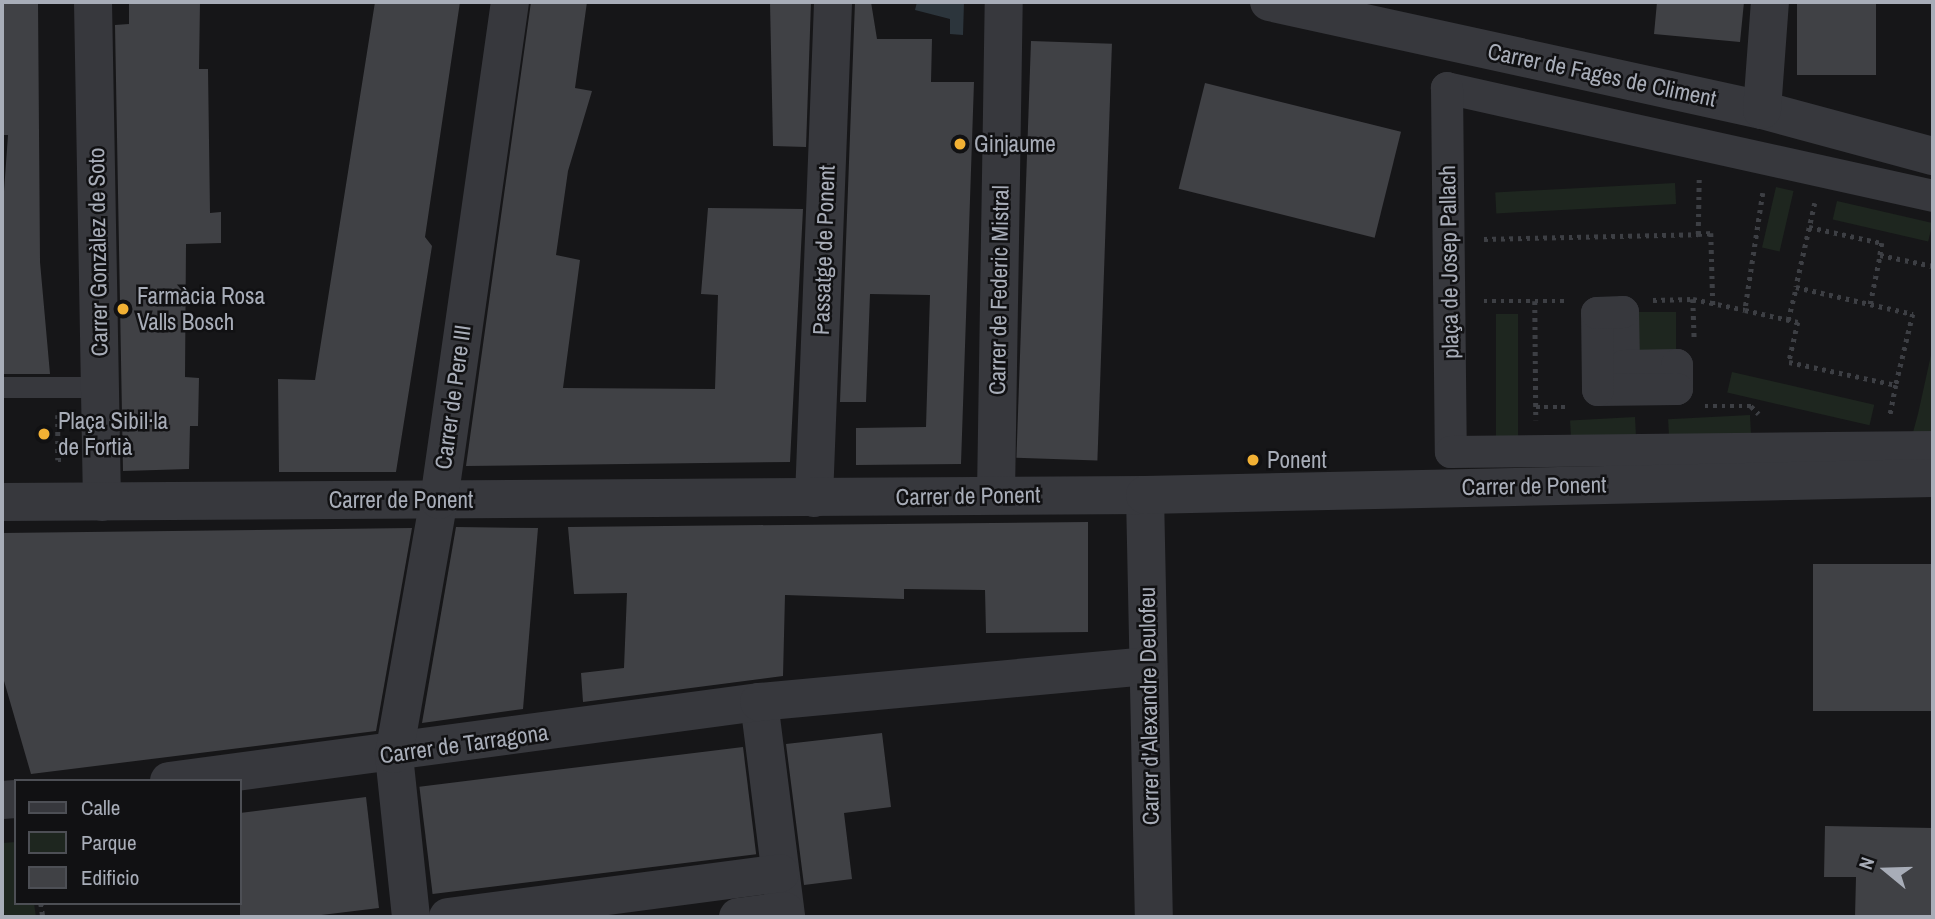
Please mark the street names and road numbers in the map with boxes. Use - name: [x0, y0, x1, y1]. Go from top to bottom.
- street label: Carrer de Fages de Climent: [1485, 37, 1719, 113]
- street label: Carrer Gonzàlez de Soto: [82, 147, 114, 357]
- street label: Passatge de Ponent: [807, 165, 841, 335]
- street label: plaça de Josep Pallach: [1434, 165, 1464, 359]
- street label: Carrer de Federic Mistral: [983, 185, 1015, 395]
- street label: Carrer de Pere III: [429, 323, 477, 471]
- street label: Carrer de Ponent: [1461, 471, 1607, 501]
- street label: Carrer de Ponent: [895, 481, 1041, 511]
- street label: Carrer de Ponent: [329, 486, 473, 514]
- street label: Carrer d'Alexandre Deulofeu: [1133, 587, 1165, 825]
- street label: Carrer de Tarragona: [378, 718, 550, 770]

